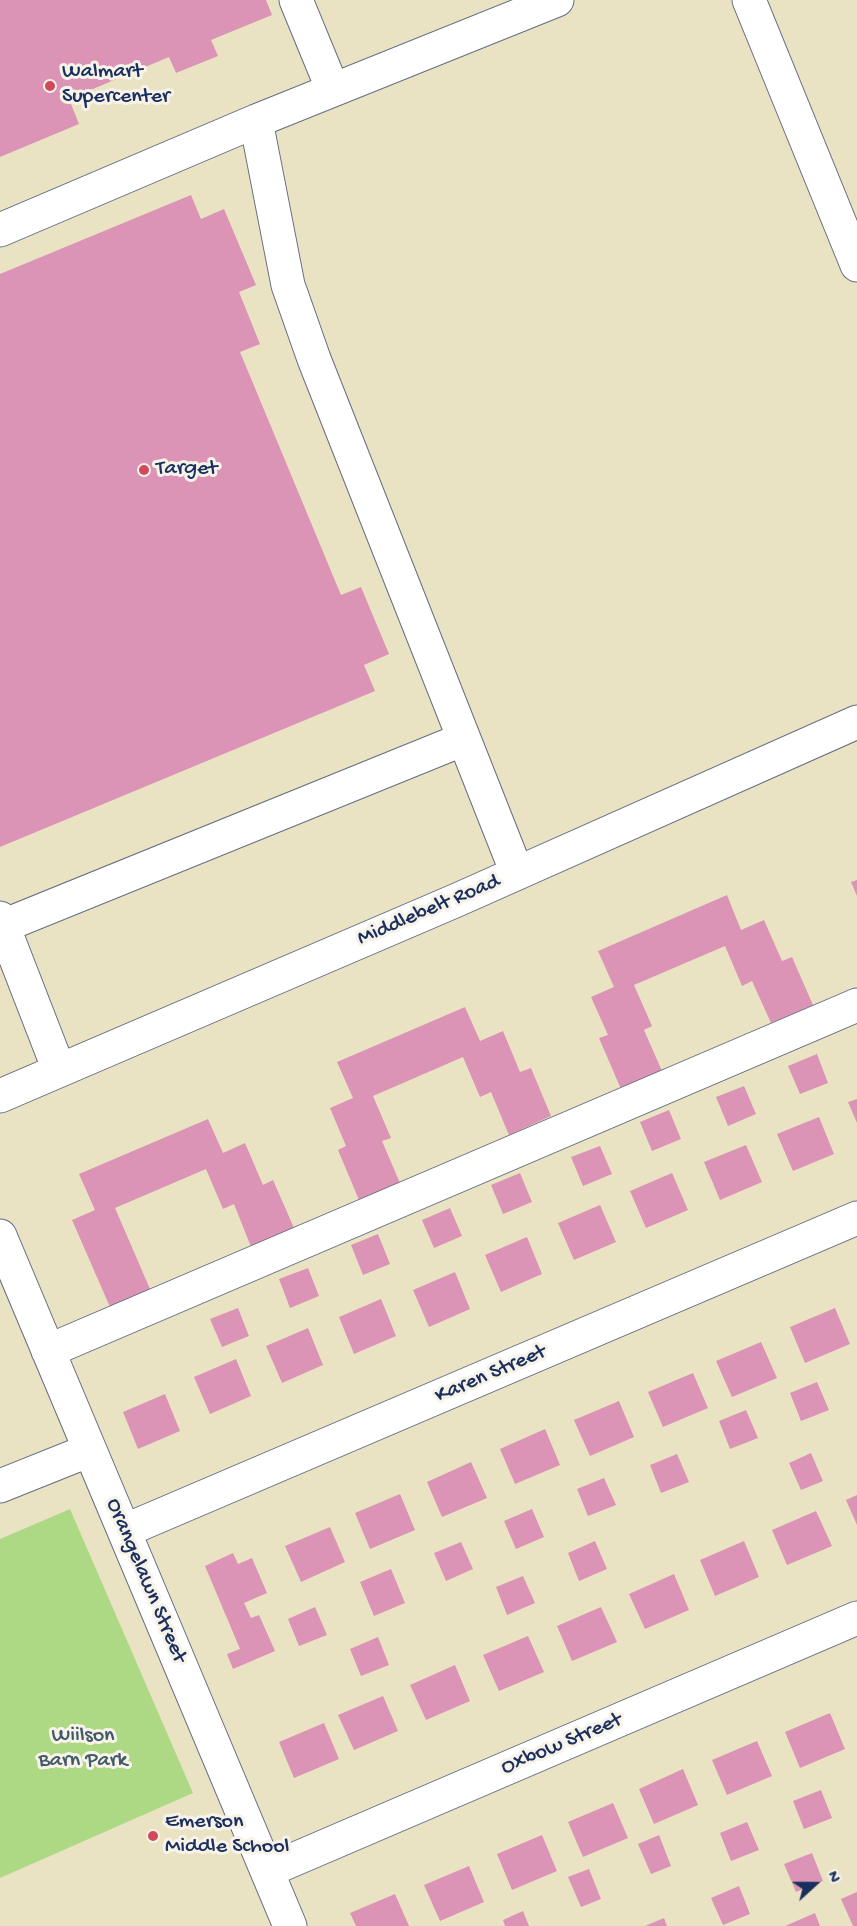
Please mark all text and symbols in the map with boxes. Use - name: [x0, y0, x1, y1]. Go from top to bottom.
- place label: Walmart Supercenter: [62, 60, 170, 112]
- marker: Walmart Supercenter: [43, 79, 57, 93]
- place label: Target: [156, 457, 217, 483]
- marker: Target: [137, 463, 151, 477]
- street label: Middlebelt Road: [354, 869, 504, 953]
- street label: Karen Street: [432, 1340, 550, 1410]
- street label: Orangelawn Street: [98, 1495, 192, 1667]
- street label: Oxbow Street: [498, 1708, 626, 1782]
- park label: Wiilson Barn Park: [39, 1724, 127, 1776]
- place label: Emerson Middle School: [165, 1810, 289, 1862]
- marker: Emerson Middle School: [146, 1829, 160, 1843]
- north arrow: [785, 1854, 845, 1914]
- text: N: [822, 1869, 843, 1886]

